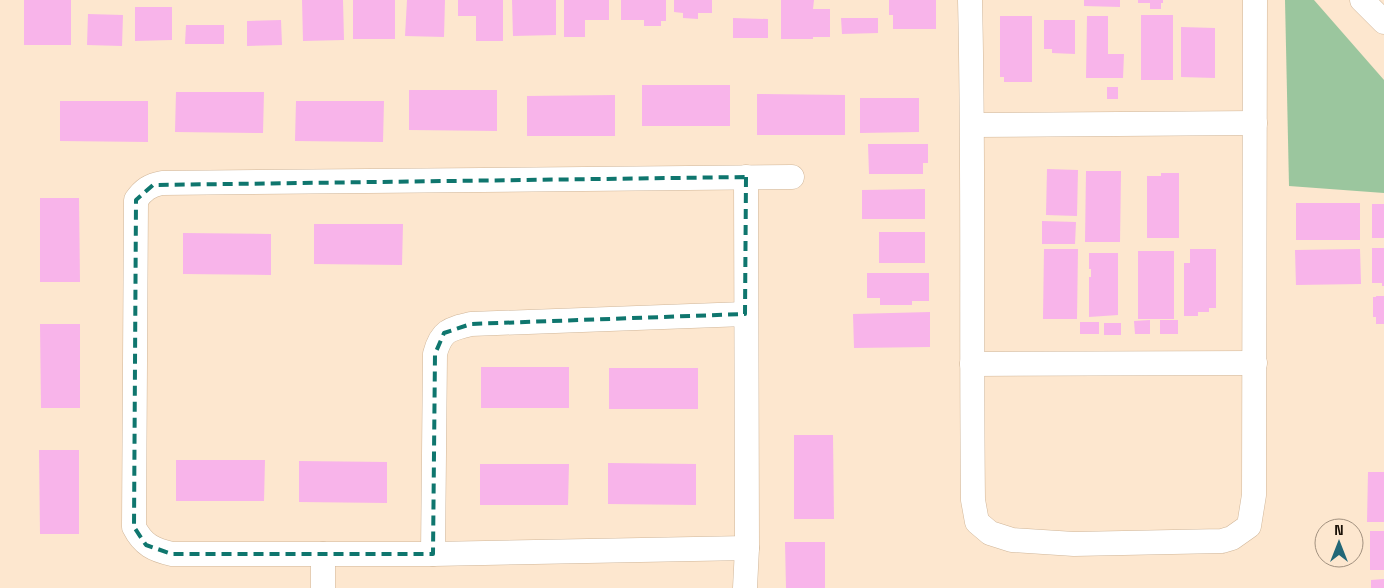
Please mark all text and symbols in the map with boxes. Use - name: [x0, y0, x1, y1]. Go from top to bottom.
- north arrow: [1314, 518, 1364, 568]
- text: N: [1334, 521, 1344, 539]

